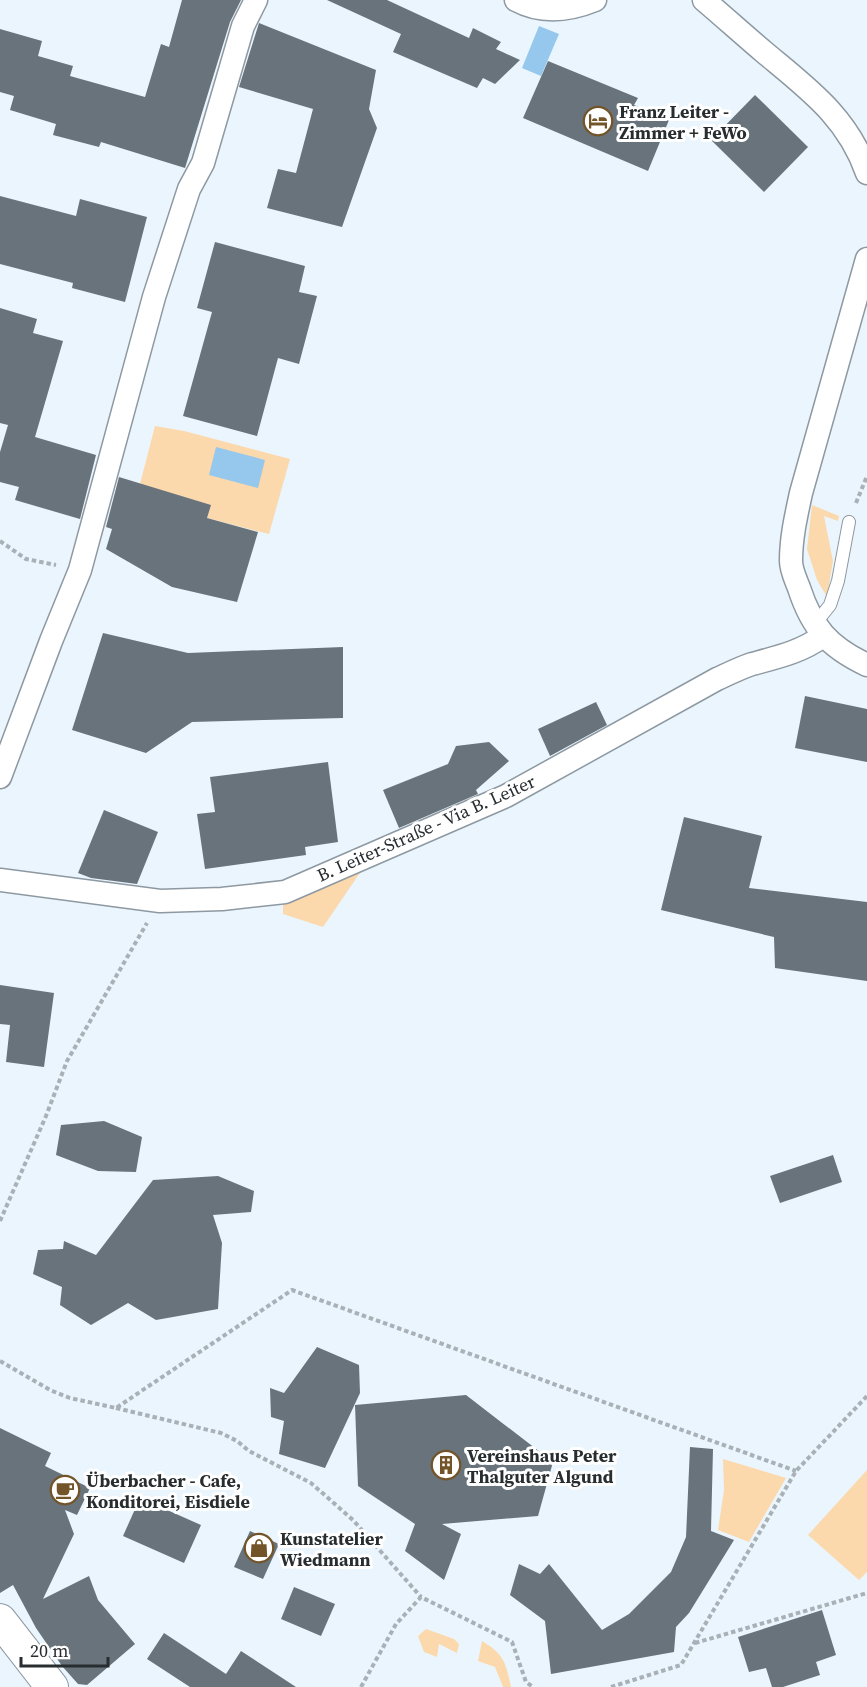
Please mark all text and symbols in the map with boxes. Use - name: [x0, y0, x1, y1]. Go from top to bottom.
- place label: Franz Leiter - Zimmer + FeWo: [619, 99, 747, 145]
- hotel icon: Franz Leiter - Zimmer + FeWo: [582, 105, 614, 137]
- street label: B. Leiter-Straße - Via B. Leiter: [313, 768, 540, 888]
- place label: Vereinshaus Peter Thalguter Algund: [467, 1443, 617, 1489]
- building icon: Vereinshaus Peter Thalguter Algund: [430, 1449, 462, 1481]
- place label: Überbacher - Cafe, Konditorei, Eisdiele: [86, 1468, 250, 1514]
- cafe icon: Überbacher - Cafe, Konditorei, Eisdiele: [49, 1474, 81, 1506]
- place label: Kunstatelier Wiedmann: [280, 1526, 383, 1572]
- shop icon: Kunstatelier Wiedmann: [243, 1532, 275, 1564]
- scale bar: [21, 1630, 108, 1668]
- text: 20 m: [30, 1638, 68, 1663]

